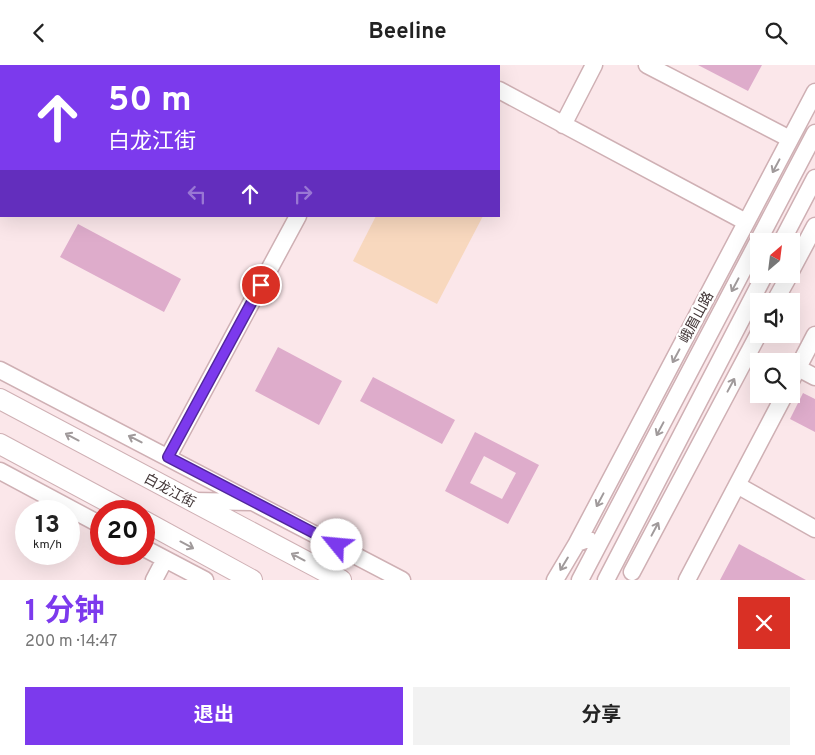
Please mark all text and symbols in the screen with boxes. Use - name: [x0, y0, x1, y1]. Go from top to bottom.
- icon: back: [25, 19, 53, 47]
- text: Beeline: [368, 19, 447, 46]
- icon: search: [762, 19, 790, 47]
- text: 50 m: [108, 79, 192, 123]
- icon: ahead: [25, 85, 90, 150]
- text: 白龙江街: [108, 129, 196, 156]
- one-way arrow: [771, 158, 780, 173]
- icon: left: [183, 180, 211, 208]
- icon: ahead: [236, 180, 264, 208]
- icon: right: [289, 180, 317, 208]
- north arrow: [750, 233, 800, 283]
- map controls: [750, 233, 800, 403]
- pin: [240, 264, 282, 306]
- icon: arrive: [247, 271, 275, 299]
- one-way arrow: [730, 277, 739, 292]
- street label: 峨眉山路: [677, 289, 718, 346]
- button: sound: [750, 293, 800, 343]
- one-way arrow: [671, 348, 680, 363]
- button: search: [750, 353, 800, 403]
- one-way arrow: [727, 378, 736, 393]
- one-way arrow: [655, 421, 665, 436]
- one-way arrow: [65, 432, 80, 442]
- one-way arrow: [128, 434, 143, 443]
- street label: 白龙江街: [141, 470, 198, 512]
- one-way arrow: [595, 492, 605, 507]
- speed limit sign: 20: [90, 500, 155, 565]
- text: 13: [35, 510, 60, 542]
- position arrow: [310, 518, 362, 570]
- one-way arrow: [650, 521, 660, 536]
- text: km/h: [33, 537, 62, 553]
- one-way arrow: [179, 540, 193, 550]
- one-way arrow: [290, 552, 305, 562]
- one-way arrow: [559, 557, 569, 571]
- text: 1 分钟: [25, 594, 105, 631]
- button: close: [738, 597, 790, 649]
- text: 200 m · 14:47: [25, 632, 117, 652]
- button: 退出: [25, 687, 403, 745]
- button: 分享: [413, 687, 790, 745]

